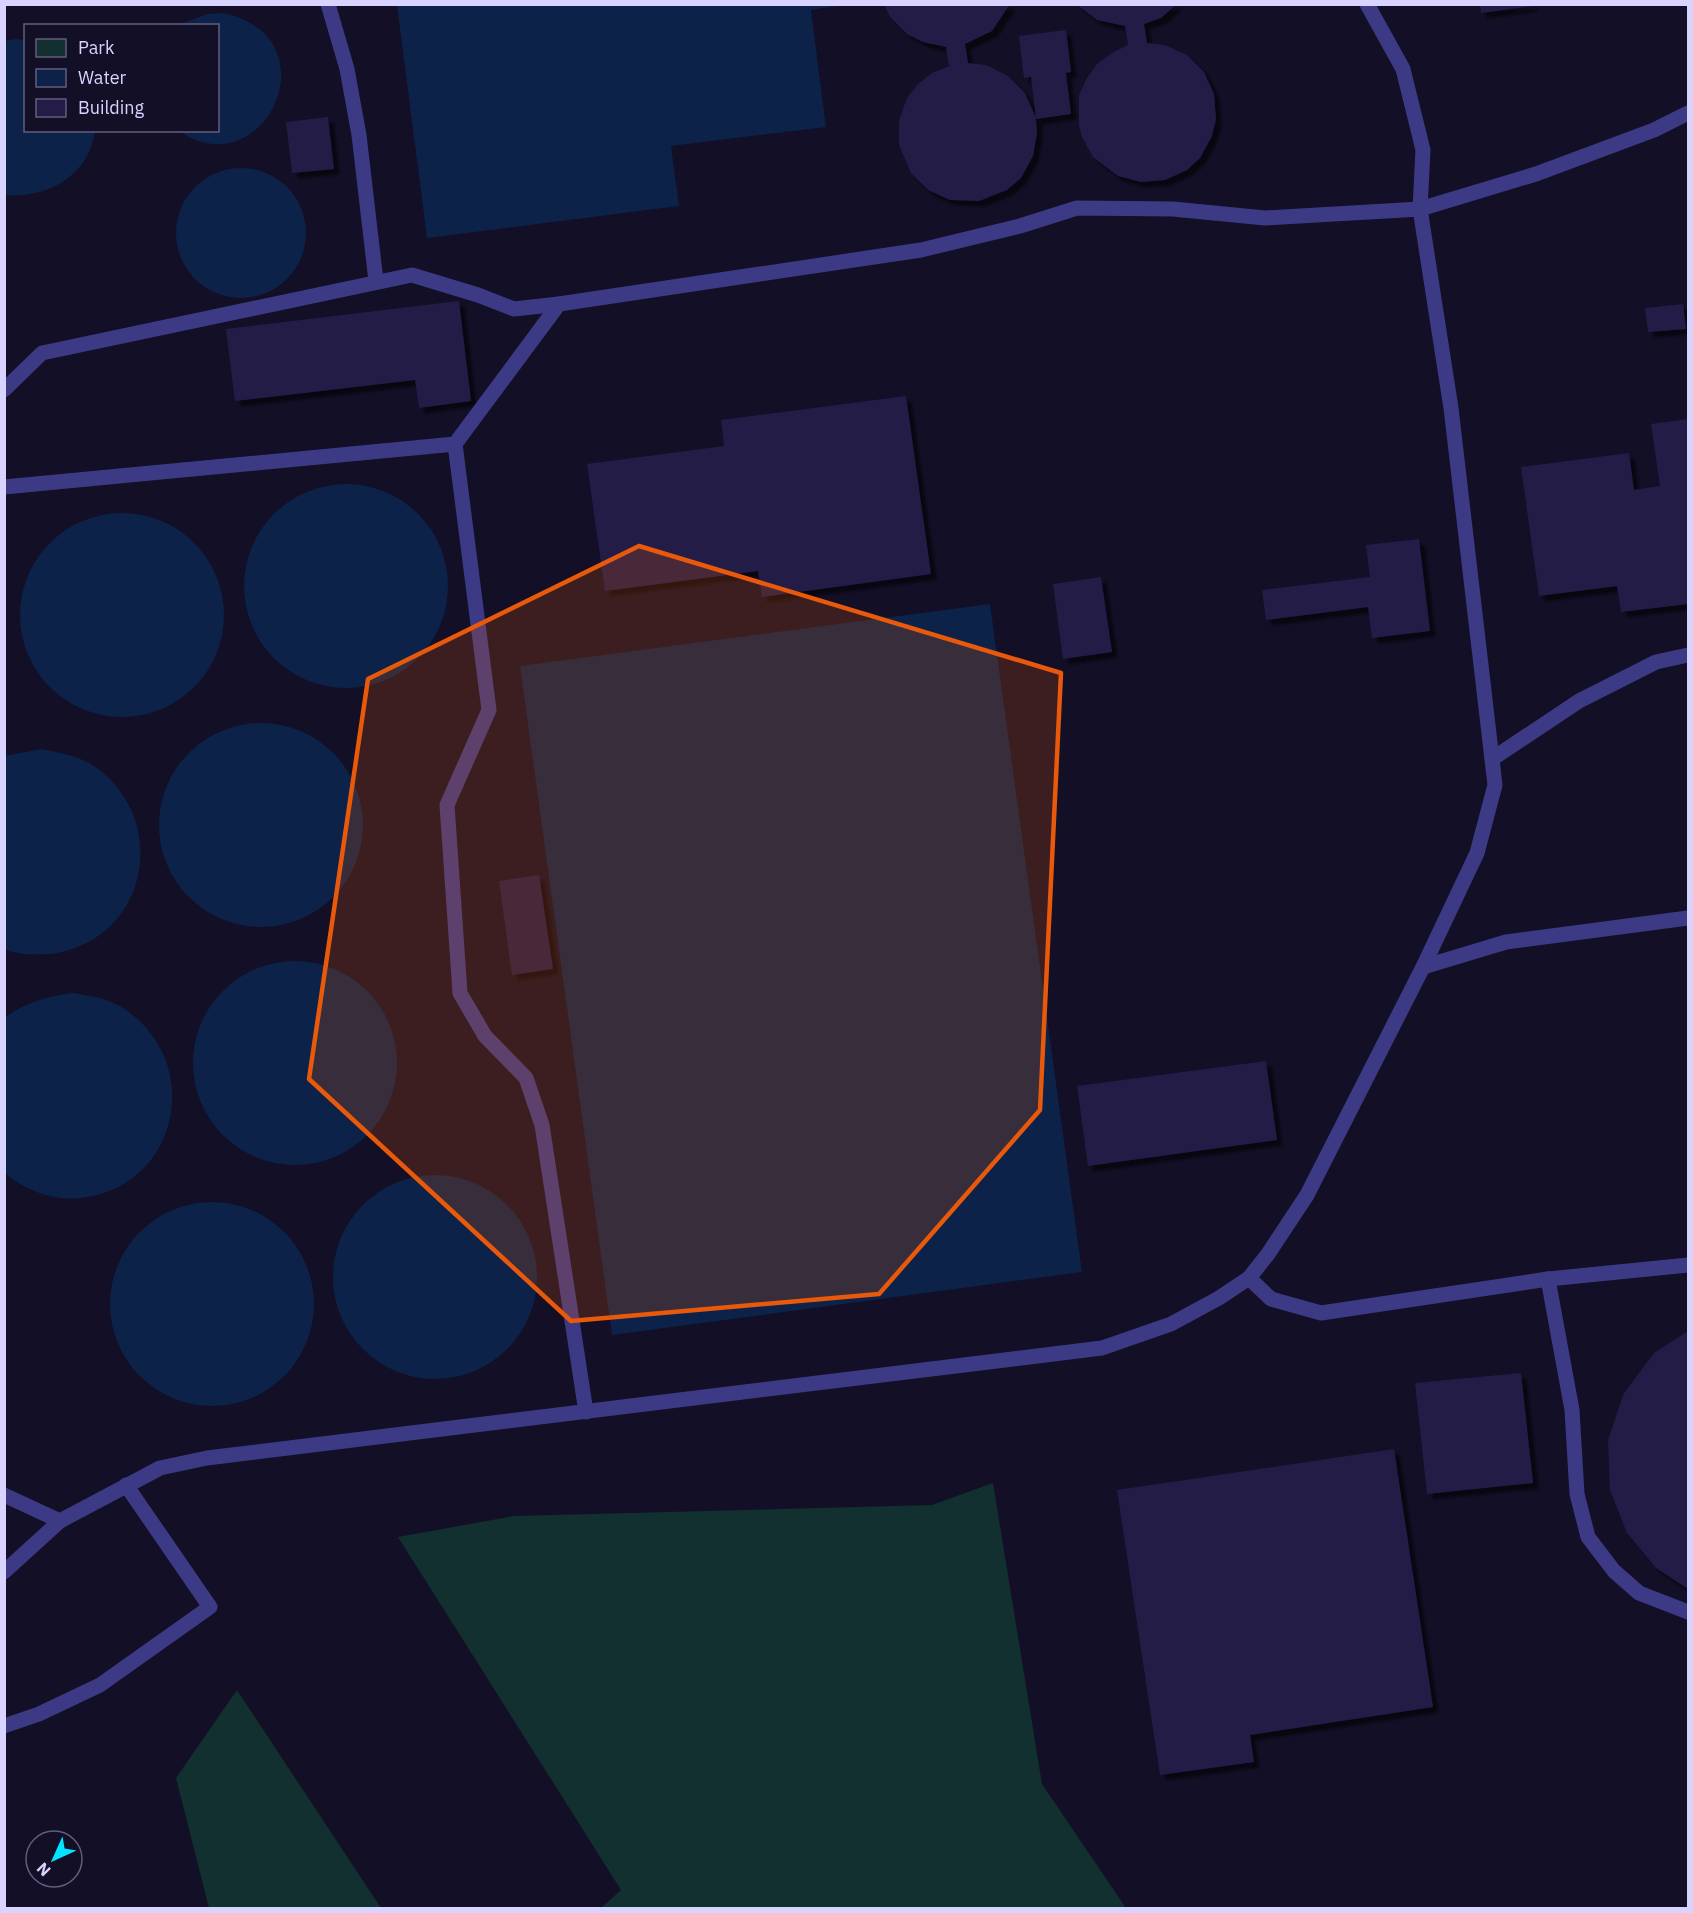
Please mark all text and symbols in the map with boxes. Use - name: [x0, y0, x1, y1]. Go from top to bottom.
- legend: [24, 24, 219, 132]
- text: Park: [78, 36, 115, 59]
- text: Water: [78, 66, 127, 89]
- text: Building: [78, 96, 145, 119]
- north arrow: [24, 1829, 84, 1889]
- text: N: [32, 1858, 55, 1881]

